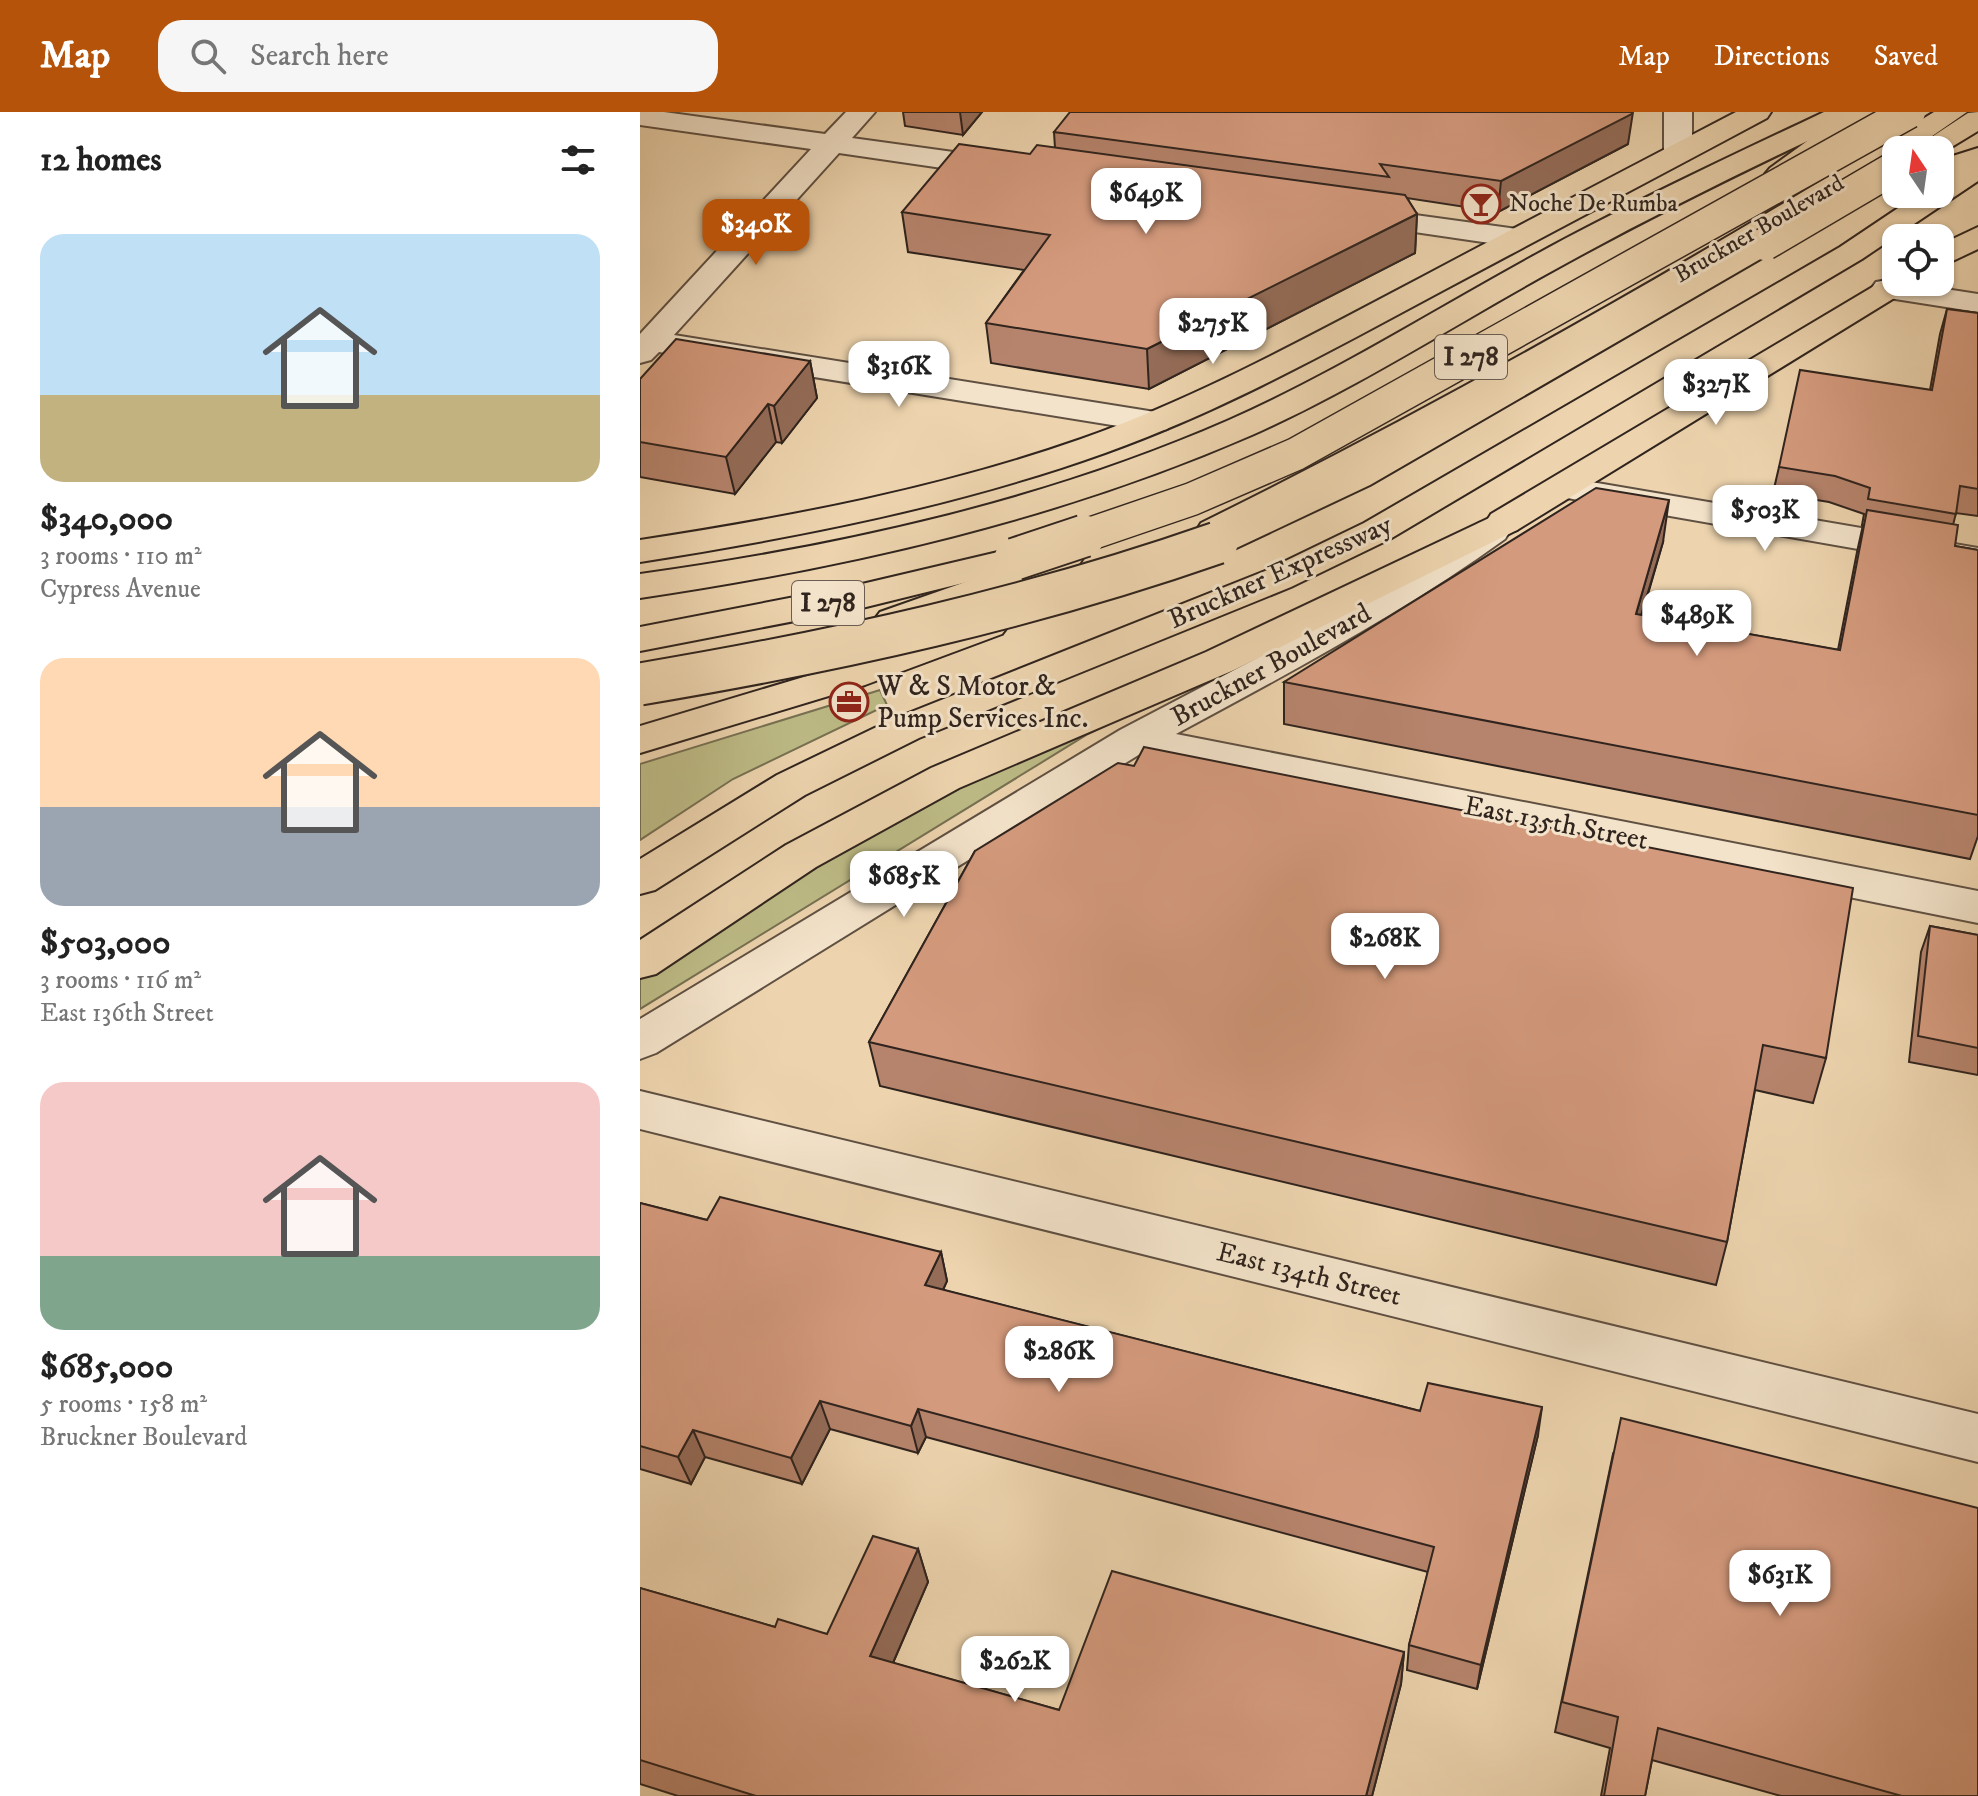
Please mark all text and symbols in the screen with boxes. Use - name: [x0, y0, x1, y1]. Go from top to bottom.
- search box: [158, 20, 718, 92]
- text: Map: [40, 32, 110, 80]
- icon: search: [186, 34, 230, 78]
- text: Search here: [250, 38, 389, 75]
- text: Map: [1618, 39, 1670, 74]
- text: Directions: [1714, 39, 1830, 74]
- text: Saved: [1874, 39, 1938, 74]
- north arrow: [1882, 136, 1954, 208]
- map controls: [1882, 136, 1954, 296]
- icon: filters: [556, 138, 600, 182]
- text: 12 homes: [40, 139, 162, 181]
- pin: $649K: [1090, 168, 1202, 236]
- street label: Bruckner Boulevard: [1669, 168, 1849, 290]
- text: $649K: [1109, 177, 1183, 210]
- bar icon: Noche De Rumba: [1460, 183, 1502, 225]
- place label: Noche De Rumba: [1509, 189, 1679, 219]
- pin: $340K: [700, 199, 812, 267]
- text: $340K: [720, 208, 792, 241]
- button: locate: [1882, 224, 1954, 296]
- icon: home: [248, 286, 392, 430]
- pin: $275K: [1157, 298, 1269, 366]
- text: $275K: [1177, 307, 1249, 340]
- road number: I 278: [1435, 335, 1507, 379]
- pin: $316K: [843, 341, 955, 409]
- text: $316K: [866, 350, 932, 383]
- pin: $327K: [1660, 359, 1772, 427]
- text: $327K: [1682, 368, 1750, 401]
- pin: $503K: [1709, 485, 1821, 553]
- text: $503K: [1730, 494, 1800, 527]
- text: $340,000: [40, 498, 173, 540]
- street label: Bruckner Expressway: [1163, 507, 1398, 637]
- text: 3 rooms · 110 m²: [40, 540, 202, 573]
- text: Cypress Avenue: [40, 573, 201, 606]
- road number: I 278: [792, 581, 864, 625]
- pin: $489K: [1641, 590, 1753, 658]
- street label: Bruckner Boulevard: [1165, 596, 1377, 734]
- text: $489K: [1660, 599, 1734, 632]
- place label: W & S Motor & Pump Services Inc.: [876, 669, 1088, 736]
- office icon: W & S Motor & Pump Services Inc.: [828, 681, 870, 723]
- icon: home: [248, 710, 392, 854]
- street label: East 135th Street: [1461, 788, 1651, 858]
- pin: $685K: [848, 851, 960, 919]
- text: $685K: [868, 860, 940, 893]
- pin: $268K: [1329, 913, 1441, 981]
- text: $503,000: [40, 922, 170, 964]
- text: $268K: [1349, 922, 1421, 955]
- text: 3 rooms · 116 m²: [40, 964, 201, 997]
- text: East 136th Street: [40, 997, 214, 1030]
- icon: home: [248, 1134, 392, 1278]
- street label: East 134th Street: [1213, 1234, 1405, 1314]
- pin: $286K: [1003, 1326, 1115, 1394]
- text: $286K: [1023, 1335, 1095, 1368]
- text: $685,000: [40, 1346, 173, 1388]
- text: 5 rooms · 158 m²: [40, 1388, 207, 1421]
- text: Bruckner Boulevard: [40, 1421, 247, 1454]
- pin: $631K: [1724, 1550, 1836, 1618]
- text: $631K: [1747, 1559, 1813, 1592]
- pin: $262K: [959, 1636, 1071, 1704]
- text: $262K: [979, 1645, 1051, 1678]

